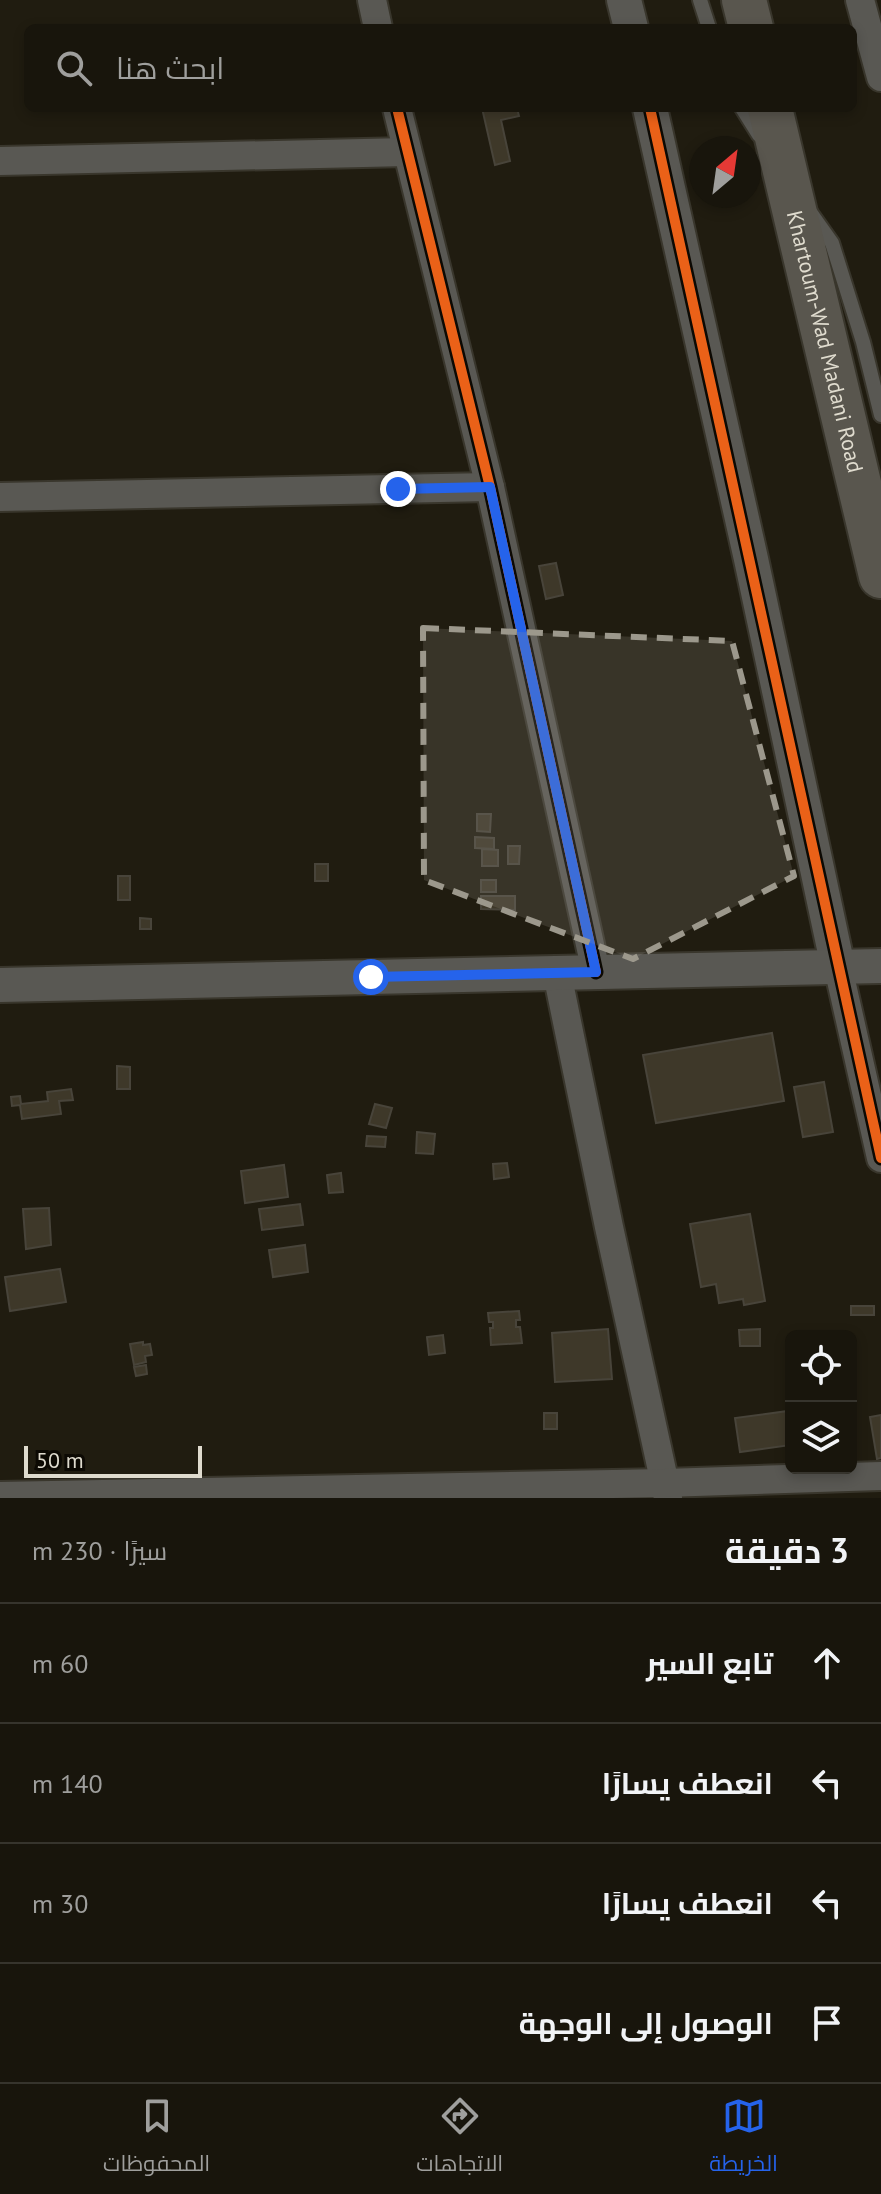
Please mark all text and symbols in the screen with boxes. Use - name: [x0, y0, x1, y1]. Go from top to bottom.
- search box: [24, 24, 857, 112]
- icon: search: [52, 46, 96, 90]
- text: ابحث هنا: [116, 48, 224, 87]
- north arrow: [689, 136, 761, 208]
- street label: Khartoum-Wad Madani Road: [781, 208, 870, 475]
- route end: [380, 471, 416, 507]
- route start: [353, 959, 389, 995]
- map controls: [785, 1330, 857, 1474]
- button: locate: [785, 1330, 857, 1402]
- button: layers: [785, 1402, 857, 1474]
- scale bar: [24, 1442, 202, 1478]
- text: 50 m: [36, 1446, 84, 1474]
- text: 3 دقيقة: [725, 1528, 849, 1572]
- text: سيرًا · 230 m: [32, 1534, 167, 1567]
- icon: ahead: [805, 1641, 849, 1685]
- text: تابع السير: [646, 1643, 773, 1682]
- text: 60 m: [32, 1647, 88, 1680]
- icon: left: [805, 1761, 849, 1805]
- text: انعطف يسارًا: [602, 1763, 773, 1802]
- text: 140 m: [32, 1767, 103, 1800]
- icon: left: [805, 1881, 849, 1925]
- text: انعطف يسارًا: [602, 1883, 773, 1922]
- text: 30 m: [32, 1887, 88, 1920]
- icon: arrive: [805, 2001, 849, 2045]
- text: الوصول إلى الوجهة: [519, 2003, 773, 2042]
- tab: المحفوظات: [103, 2094, 210, 2184]
- tab: الاتجاهات: [416, 2094, 503, 2184]
- tab: الخريطة: [709, 2094, 778, 2184]

